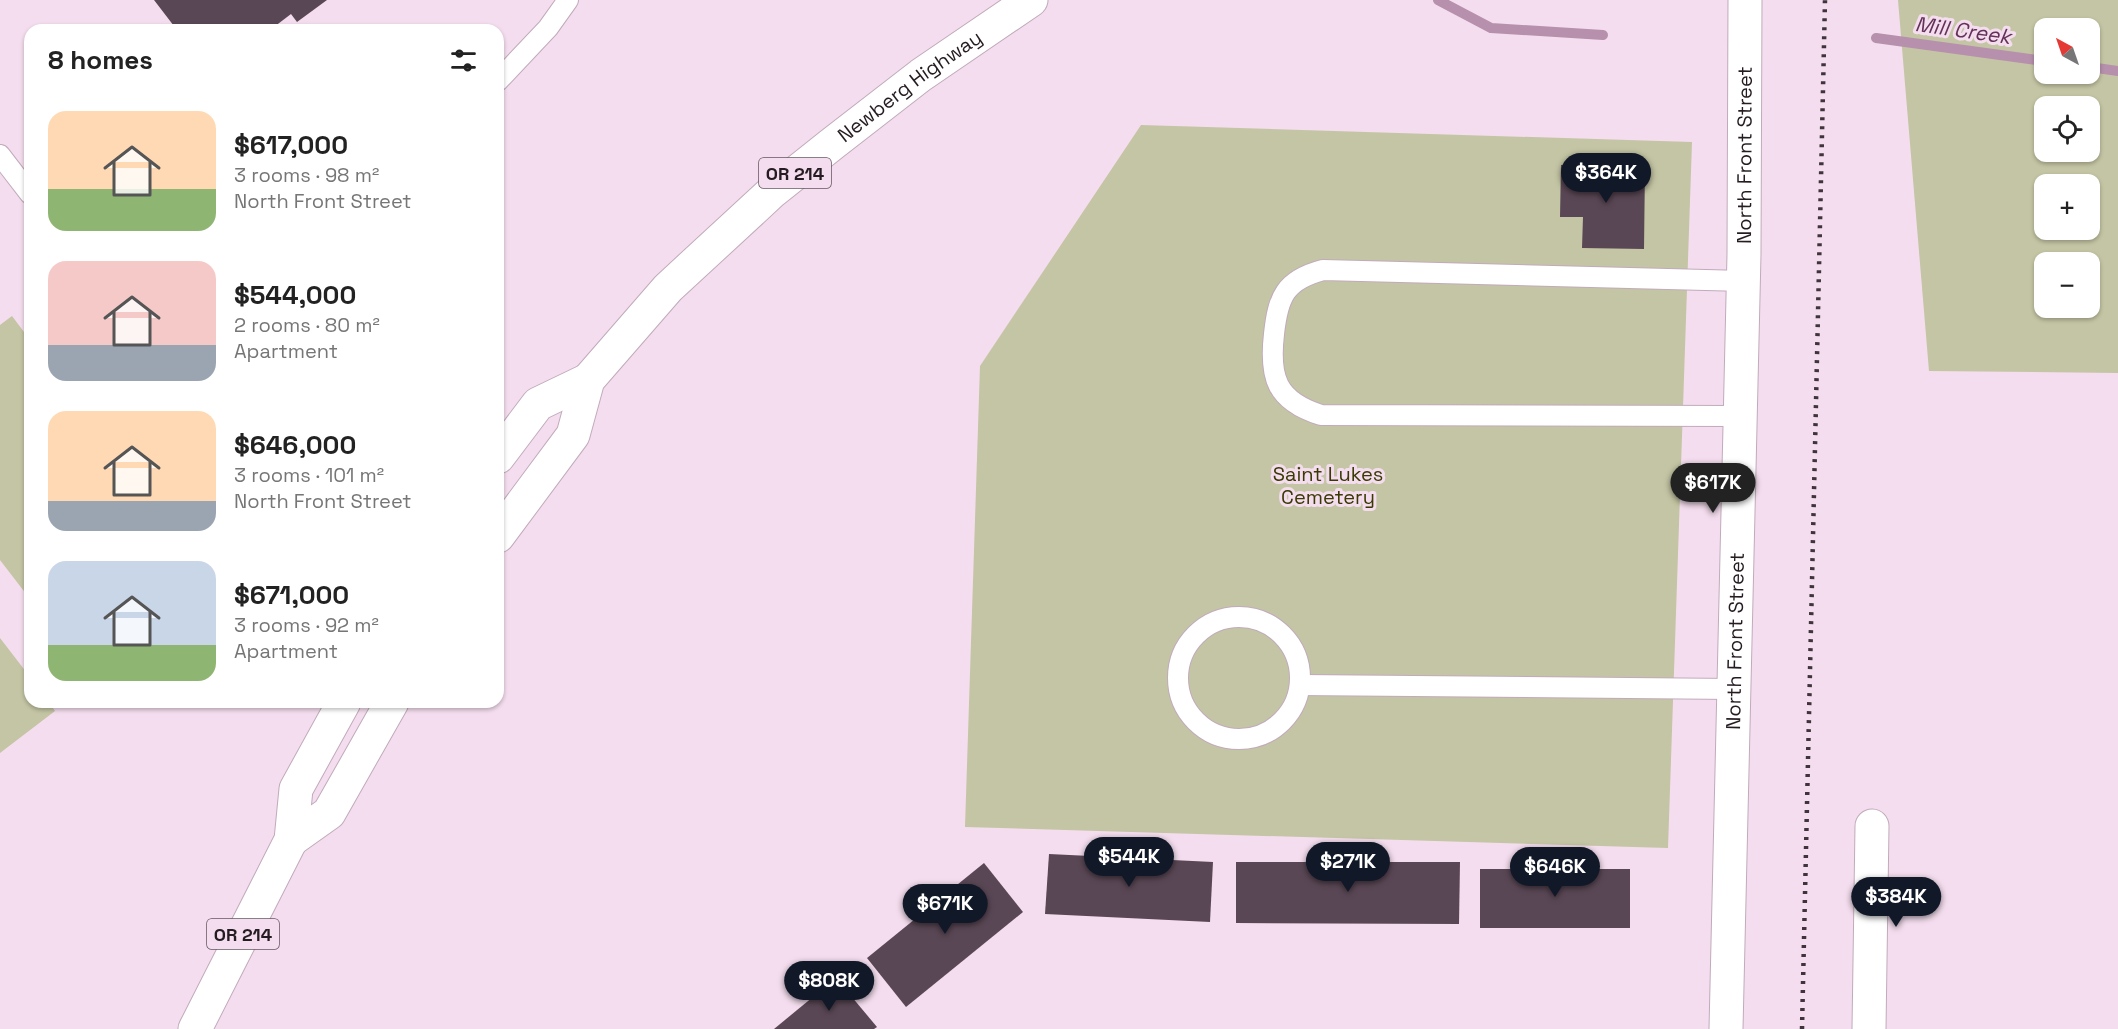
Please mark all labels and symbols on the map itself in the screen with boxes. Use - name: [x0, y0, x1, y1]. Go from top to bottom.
- water label: Mill Creek: [1913, 10, 2015, 50]
- north arrow: [2034, 18, 2100, 84]
- street label: Newberg Highway: [832, 24, 987, 148]
- street label: North Front Street: [1731, 66, 1758, 244]
- pin: $364K: [1564, 153, 1648, 204]
- road number: OR 214: [759, 158, 831, 188]
- park label: Saint Lukes Cemetery: [1273, 461, 1383, 510]
- pin: $617K: [1671, 463, 1755, 514]
- street label: North Front Street: [1720, 552, 1750, 730]
- pin: $544K: [1087, 837, 1171, 888]
- pin: $271K: [1306, 842, 1390, 893]
- pin: $646K: [1513, 847, 1597, 898]
- pin: $384K: [1854, 877, 1938, 928]
- pin: $671K: [903, 884, 987, 935]
- road number: OR 214: [207, 919, 279, 949]
- pin: $808K: [787, 961, 871, 1012]

